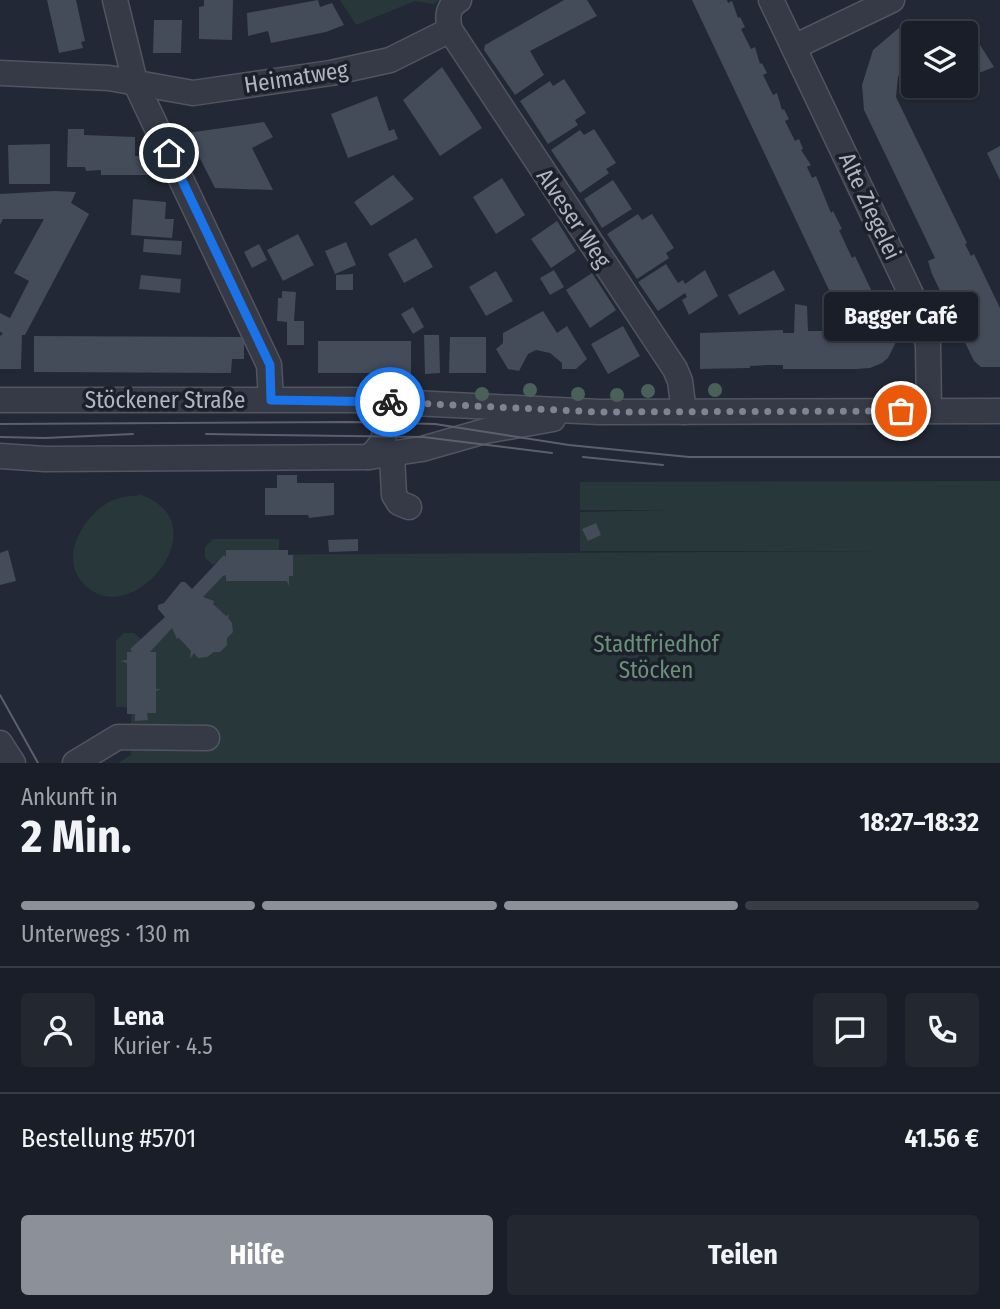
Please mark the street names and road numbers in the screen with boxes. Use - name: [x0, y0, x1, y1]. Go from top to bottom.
- street label: Heimatweg: [242, 55, 350, 99]
- street label: Alte Ziegelei: [833, 148, 907, 264]
- street label: Alveser Weg: [531, 163, 617, 273]
- street label: Stöckener Straße: [85, 386, 245, 414]

